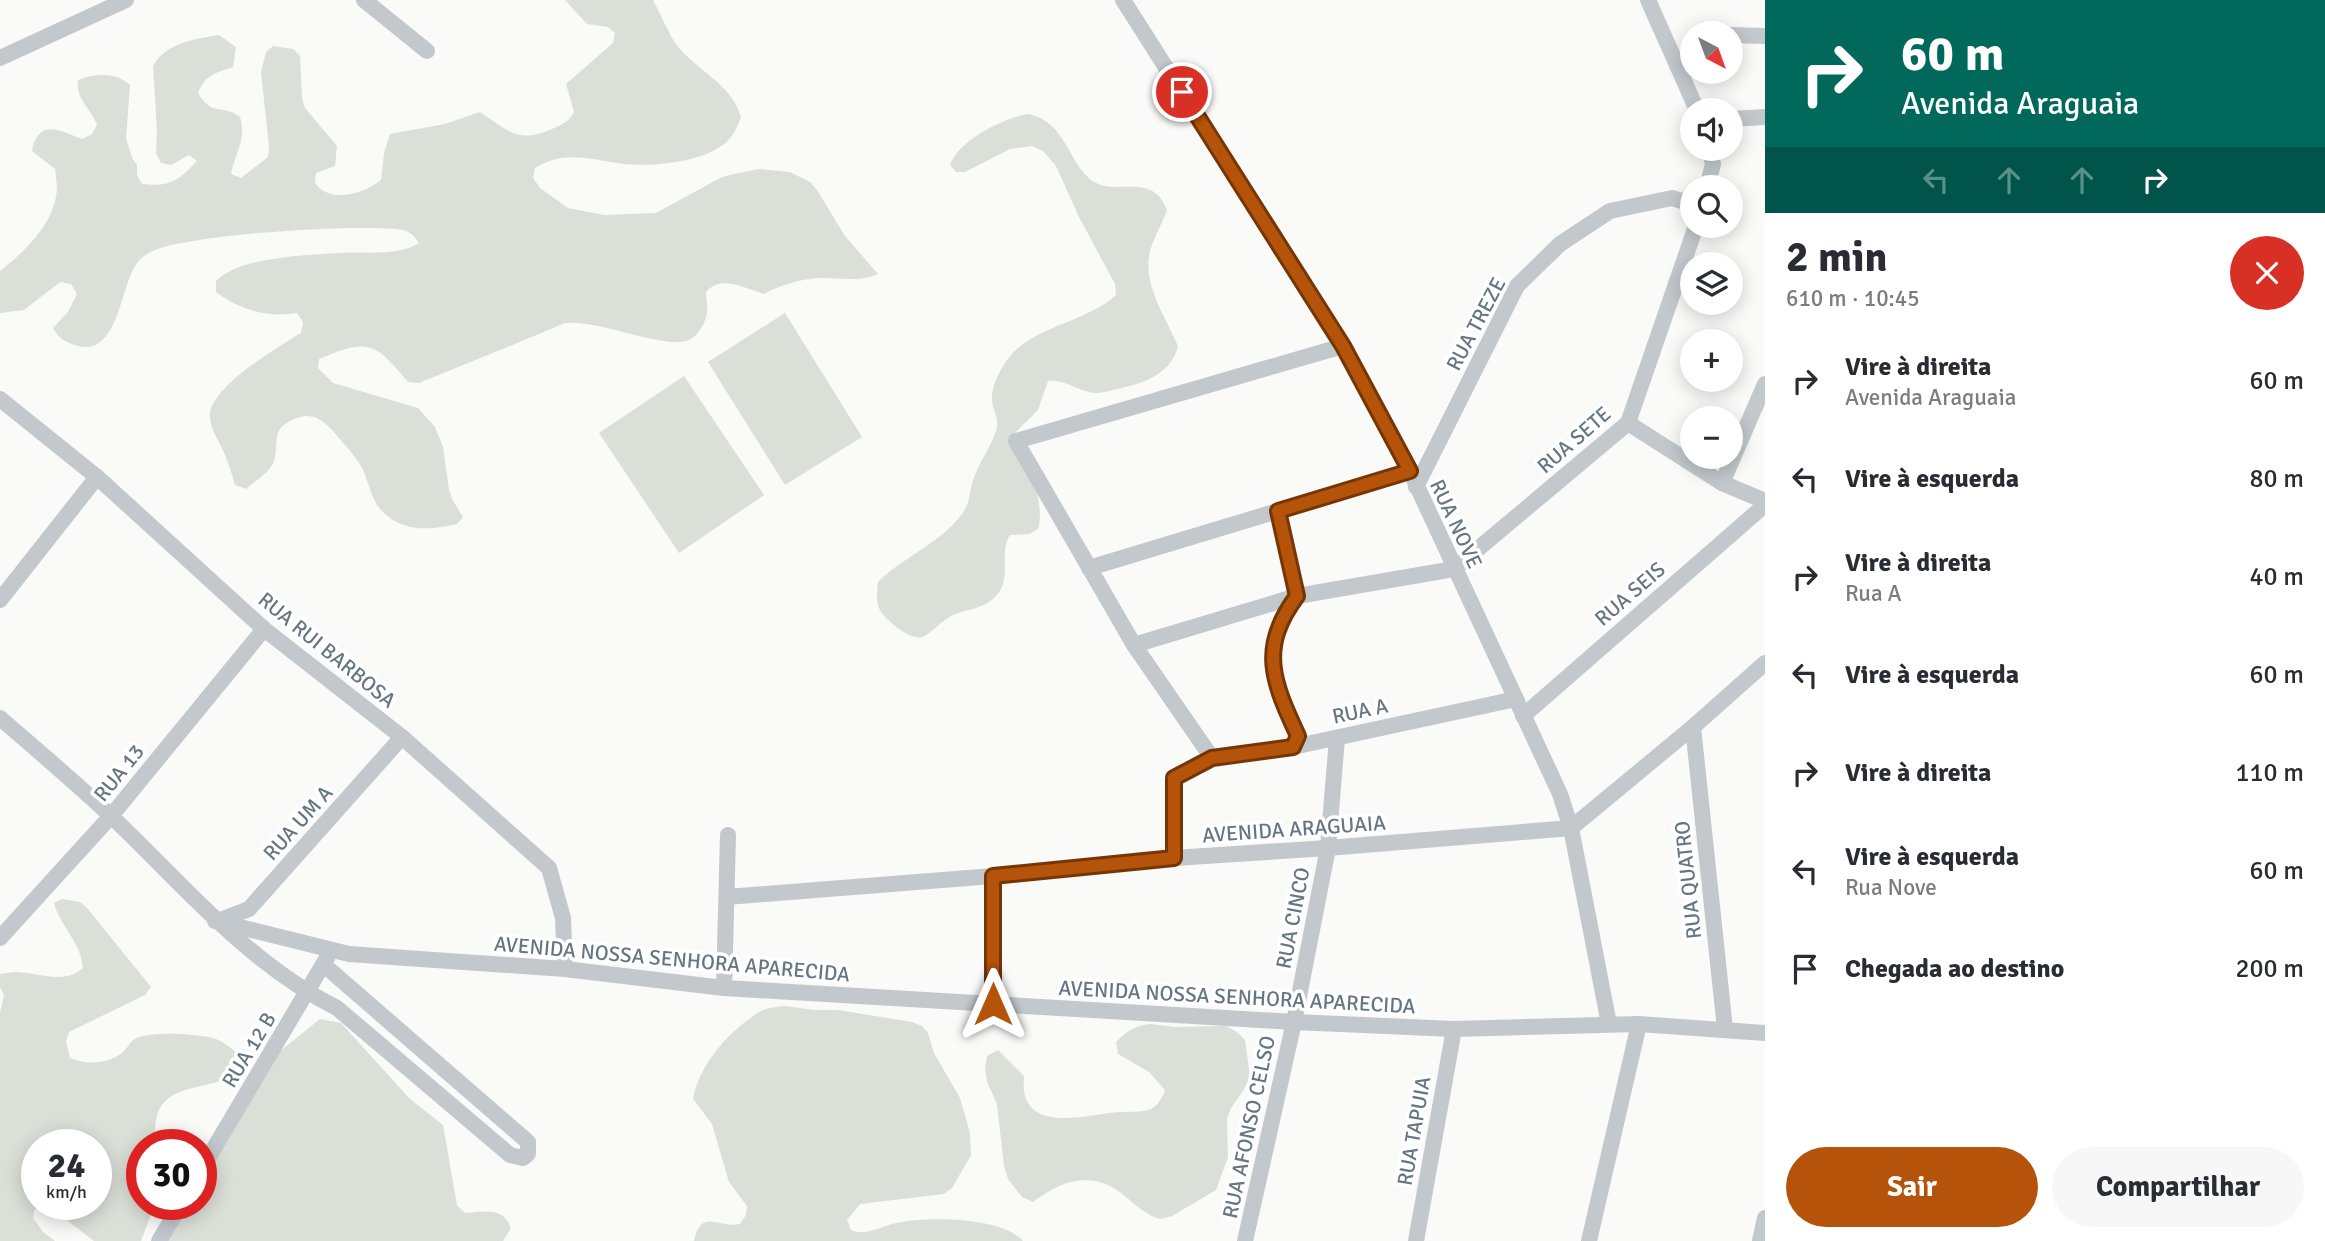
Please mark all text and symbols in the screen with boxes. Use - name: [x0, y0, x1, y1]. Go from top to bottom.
- north arrow: [1680, 21, 1743, 84]
- map controls: [1680, 21, 1743, 469]
- text: 60 m: [1901, 24, 2004, 84]
- icon: right: [1786, 28, 1877, 119]
- pin: [1152, 62, 1212, 122]
- icon: arrive: [1163, 73, 1201, 111]
- text: Avenida Araguaia: [1901, 84, 2139, 123]
- button: sound: [1680, 98, 1743, 161]
- icon: left: [1917, 161, 1955, 199]
- icon: ahead: [1990, 161, 2028, 199]
- icon: ahead: [2063, 161, 2101, 199]
- icon: right: [2136, 161, 2174, 199]
- button: search: [1680, 175, 1743, 238]
- text: 2 min: [1786, 232, 1887, 283]
- button: close: [2230, 236, 2304, 310]
- button: layers: [1680, 252, 1743, 315]
- street label: RUA TREZE: [1441, 273, 1511, 375]
- text: 610 m · 10:45: [1786, 284, 1920, 313]
- button: +: [1680, 329, 1743, 392]
- text: Vire à direita: [1845, 351, 1991, 383]
- icon: right: [1786, 362, 1824, 400]
- text: 60 m: [2249, 365, 2304, 397]
- text: Avenida Araguaia: [1845, 383, 2016, 412]
- street label: RUA SETE: [1532, 401, 1616, 479]
- button: −: [1680, 406, 1743, 469]
- icon: left: [1786, 460, 1824, 498]
- text: Vire à esquerda: [1845, 463, 2019, 495]
- text: 80 m: [2249, 463, 2304, 495]
- street label: RUA NOVE: [1424, 475, 1488, 573]
- text: Vire à direita: [1845, 547, 1991, 579]
- street label: RUA SEIS: [1589, 556, 1671, 632]
- icon: right: [1786, 558, 1824, 596]
- text: 40 m: [2249, 561, 2304, 593]
- text: Rua A: [1845, 579, 1902, 608]
- street label: RUA RUI BARBOSA: [253, 587, 401, 714]
- icon: left: [1786, 656, 1824, 694]
- text: Vire à esquerda: [1845, 659, 2019, 691]
- text: 60 m: [2249, 659, 2304, 691]
- street label: RUA A: [1330, 692, 1390, 730]
- street label: RUA 13: [88, 739, 150, 807]
- icon: right: [1786, 754, 1824, 792]
- text: Vire à direita: [1845, 757, 1991, 789]
- text: 110 m: [2235, 757, 2304, 789]
- street label: RUA UM A: [258, 780, 338, 866]
- street label: AVENIDA ARAGUAIA: [1201, 810, 1387, 848]
- street label: RUA QUATRO: [1669, 820, 1707, 940]
- text: Vire à esquerda: [1845, 841, 2019, 873]
- icon: left: [1786, 852, 1824, 890]
- text: 60 m: [2249, 855, 2304, 887]
- street label: RUA CINCO: [1270, 865, 1316, 971]
- text: Rua Nove: [1845, 873, 1937, 902]
- street label: AVENIDA NOSSA SENHORA APARECIDA: [493, 930, 851, 988]
- icon: arrive: [1786, 950, 1824, 988]
- text: Chegada ao destino: [1845, 953, 2064, 985]
- text: 200 m: [2235, 953, 2304, 985]
- position arrow: [956, 967, 1030, 1041]
- street label: AVENIDA NOSSA SENHORA APARECIDA: [1058, 975, 1416, 1019]
- street label: RUA 12 B: [216, 1008, 282, 1092]
- street label: RUA AFONSO CELSO: [1217, 1033, 1281, 1221]
- street label: RUA TAPUIA: [1392, 1074, 1436, 1188]
- speed limit sign: 30: [126, 1129, 217, 1220]
- text: 24: [48, 1144, 85, 1187]
- button: Sair: [1786, 1147, 2038, 1227]
- button: Compartilhar: [2052, 1147, 2304, 1227]
- text: km/h: [46, 1181, 87, 1203]

